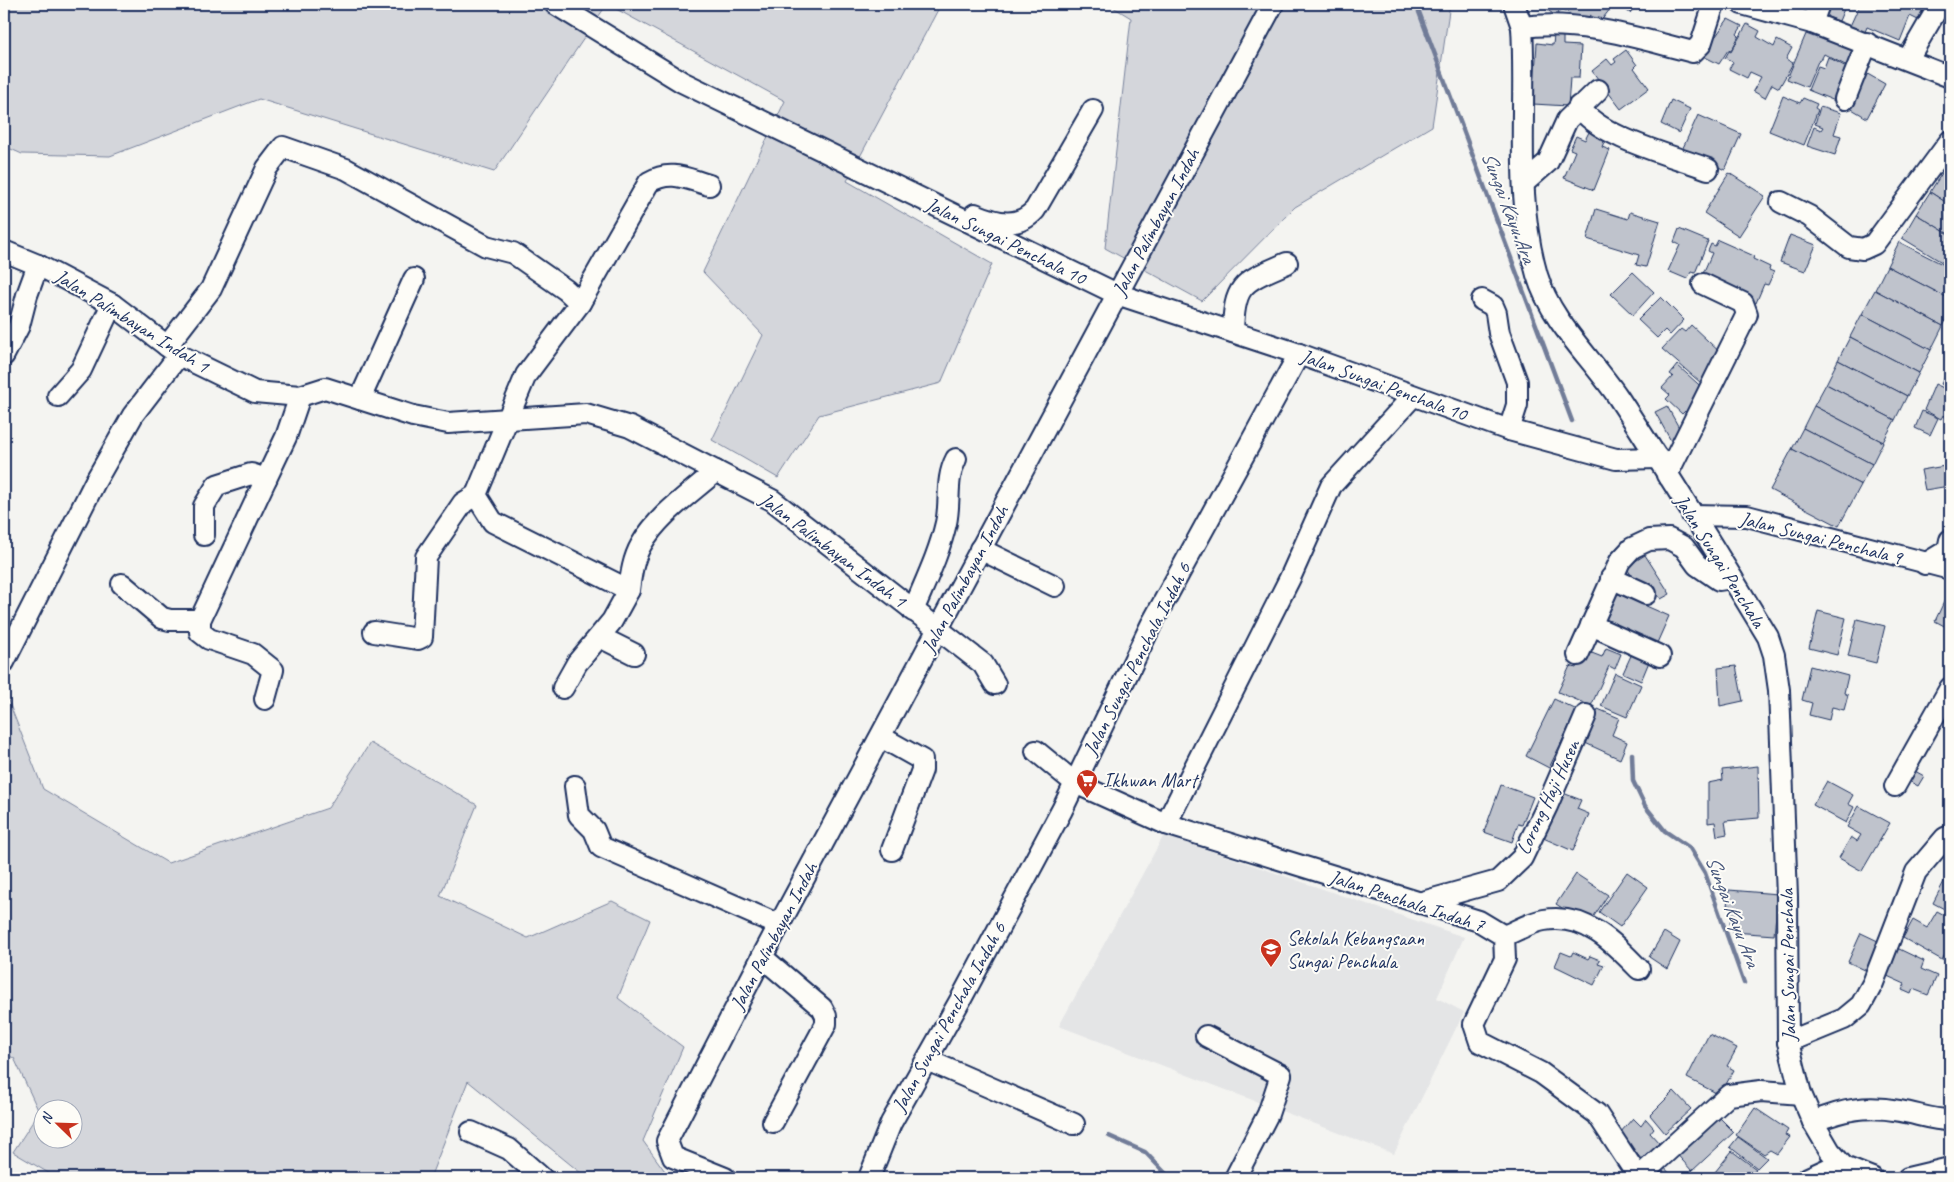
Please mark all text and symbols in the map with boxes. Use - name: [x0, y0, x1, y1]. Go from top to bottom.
- street label: Jalan Palimbayan Indah: [1106, 143, 1206, 301]
- water label: Sungai Kayu Ara: [1476, 148, 1543, 269]
- street label: Jalan Sungai Penchala 10: [921, 191, 1092, 291]
- street label: Jalan Palimbayan Indah 1: [49, 263, 215, 379]
- street label: Jalan Sungai Penchala 10: [1297, 343, 1472, 427]
- street label: Jalan Palimbayan Indah 1: [754, 486, 912, 614]
- street label: Jalan Sungai Penchala: [1669, 489, 1772, 634]
- street label: Jalan Palimbayan Indah: [915, 500, 1015, 658]
- street label: Jalan Sungai Penchala 9: [1736, 506, 1906, 571]
- street label: Jalan Sungai Penchala Indah 6: [1077, 558, 1197, 760]
- street label: Lorong Haji Husen: [1510, 735, 1586, 858]
- supermarket icon: Ikhwan Mart: [1075, 768, 1099, 799]
- place label: Ikhwan Mart: [1103, 768, 1200, 793]
- water label: Sungai Kayu Ara: [1700, 852, 1767, 973]
- street label: Jalan Palimbayan Indah: [724, 857, 824, 1015]
- street label: Jalan Penchala Indah 7: [1325, 864, 1489, 938]
- street label: Jalan Sungai Penchala: [1774, 887, 1802, 1042]
- street label: Jalan Sungai Penchala Indah 6: [886, 917, 1012, 1117]
- place label: Sekolah Kebangsaan Sungai Penchala: [1287, 926, 1425, 974]
- school or university icon: Sekolah Kebangsaan Sungai Penchala: [1259, 937, 1283, 968]
- north arrow: [32, 1100, 82, 1150]
- text: N: [37, 1110, 57, 1126]

